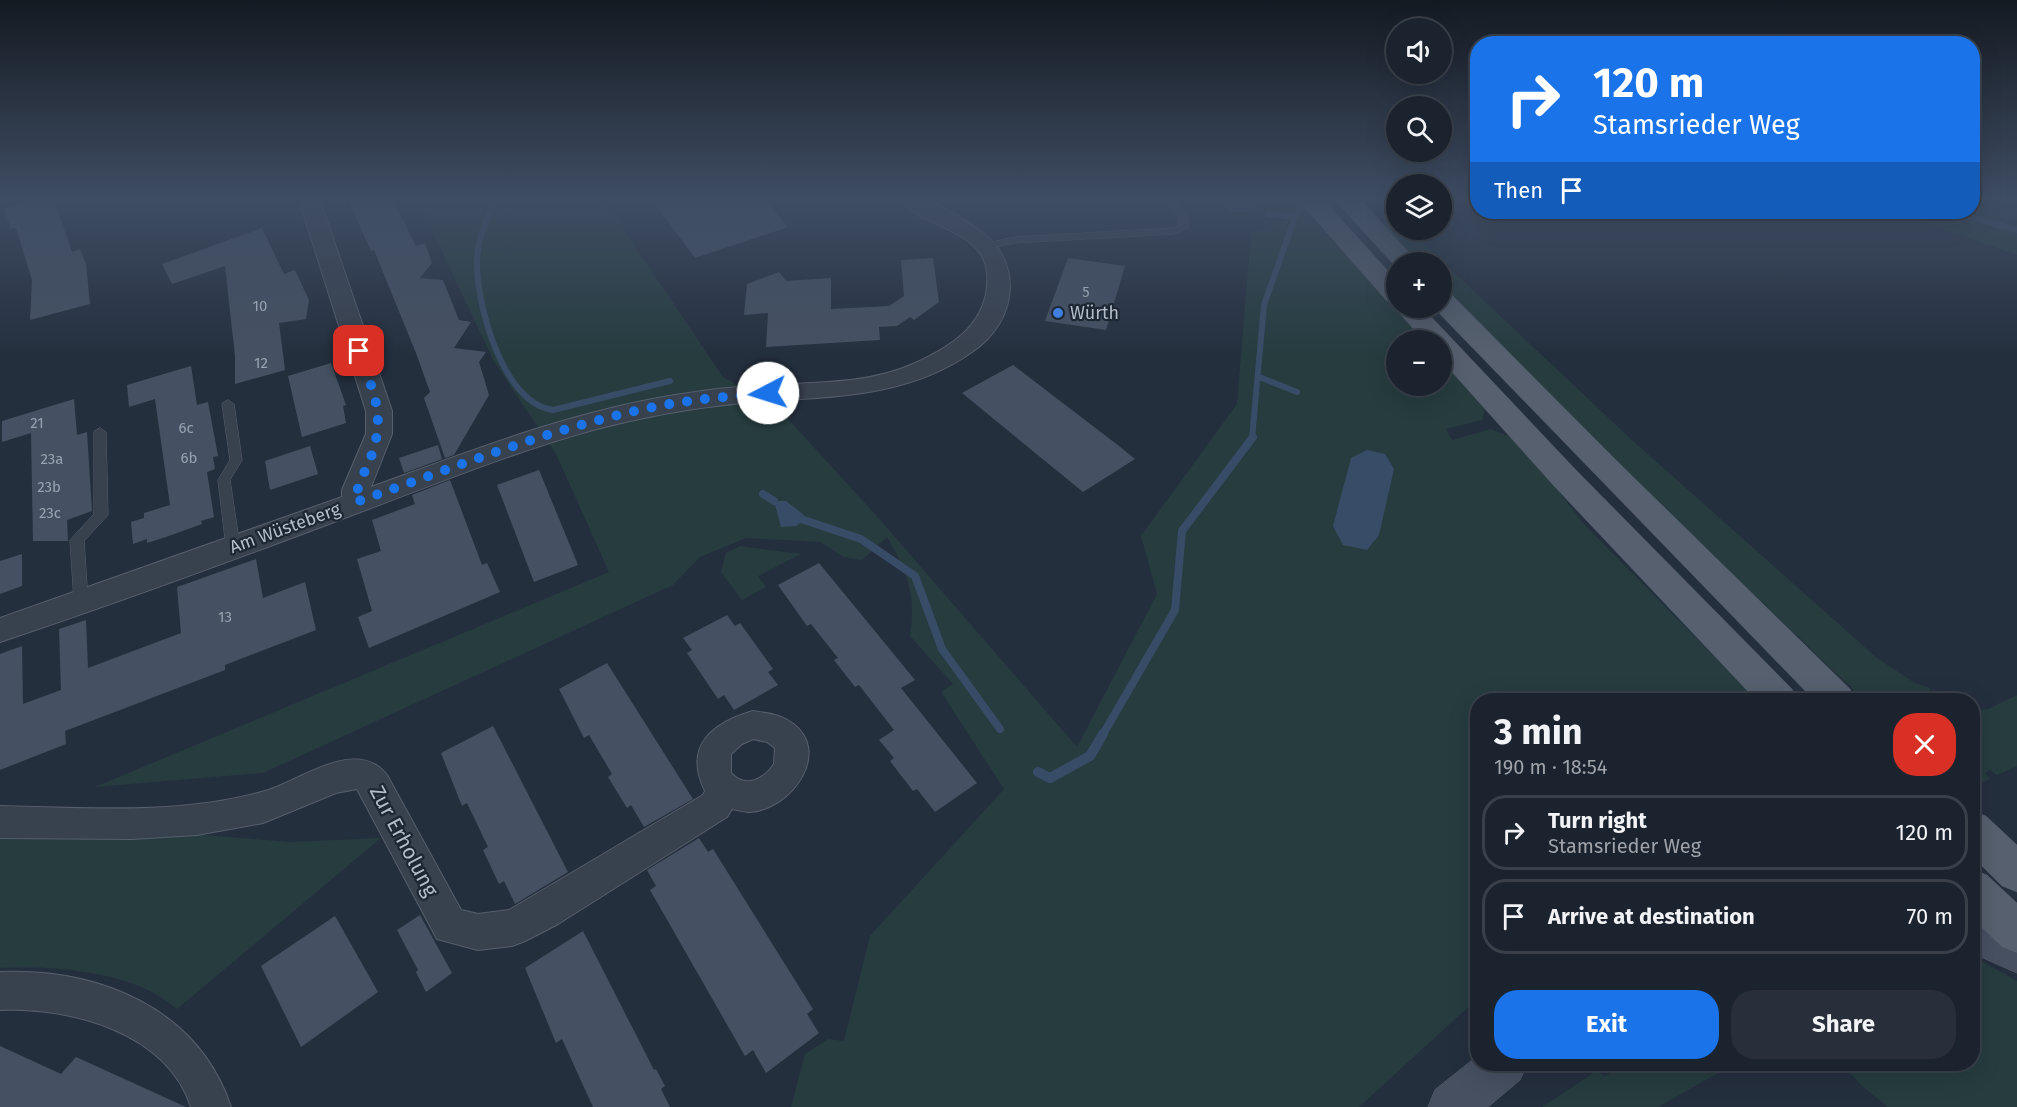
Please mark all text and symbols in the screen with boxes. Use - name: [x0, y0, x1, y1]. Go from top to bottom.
- map controls: [1386, 18, 1452, 396]
- button: sound: [1386, 18, 1452, 84]
- text: 120 m: [1593, 58, 1704, 108]
- icon: right: [1494, 60, 1572, 138]
- button: search: [1386, 96, 1452, 162]
- text: Stamsrieder Weg: [1593, 109, 1800, 141]
- button: layers: [1386, 174, 1452, 240]
- icon: arrive: [1555, 174, 1588, 207]
- text: Then: [1494, 177, 1543, 204]
- button: +: [1386, 252, 1452, 318]
- house number: 5: [1082, 284, 1090, 301]
- house number: 10: [253, 297, 267, 315]
- place label: Würth: [1070, 302, 1119, 324]
- marker: Würth: [1051, 306, 1065, 320]
- pin: [333, 325, 384, 376]
- button: −: [1386, 330, 1452, 396]
- icon: arrive: [342, 334, 375, 367]
- house number: 12: [254, 354, 268, 372]
- position arrow: [736, 361, 800, 425]
- house number: 21: [30, 414, 44, 432]
- house number: 6c: [178, 419, 194, 437]
- house number: 6b: [181, 449, 197, 467]
- house number: 23a: [41, 450, 64, 468]
- house number: 23b: [37, 478, 61, 496]
- street label: Am Wüsteberg: [226, 497, 344, 558]
- house number: 23c: [39, 504, 61, 522]
- house number: 13: [218, 608, 232, 626]
- text: 3 min: [1494, 710, 1583, 754]
- button: close: [1893, 713, 1956, 776]
- text: 190 m · 18:54: [1494, 755, 1607, 779]
- street label: Zur Erholung: [364, 781, 444, 901]
- text: Turn right: [1548, 807, 1647, 834]
- icon: right: [1497, 816, 1530, 849]
- text: 120 m: [1896, 819, 1953, 846]
- text: Stamsrieder Weg: [1548, 834, 1701, 858]
- icon: arrive: [1497, 900, 1530, 933]
- text: Arrive at destination: [1548, 903, 1755, 930]
- text: 70 m: [1907, 903, 1953, 930]
- button: Exit: [1494, 990, 1719, 1059]
- button: Share: [1731, 990, 1956, 1059]

